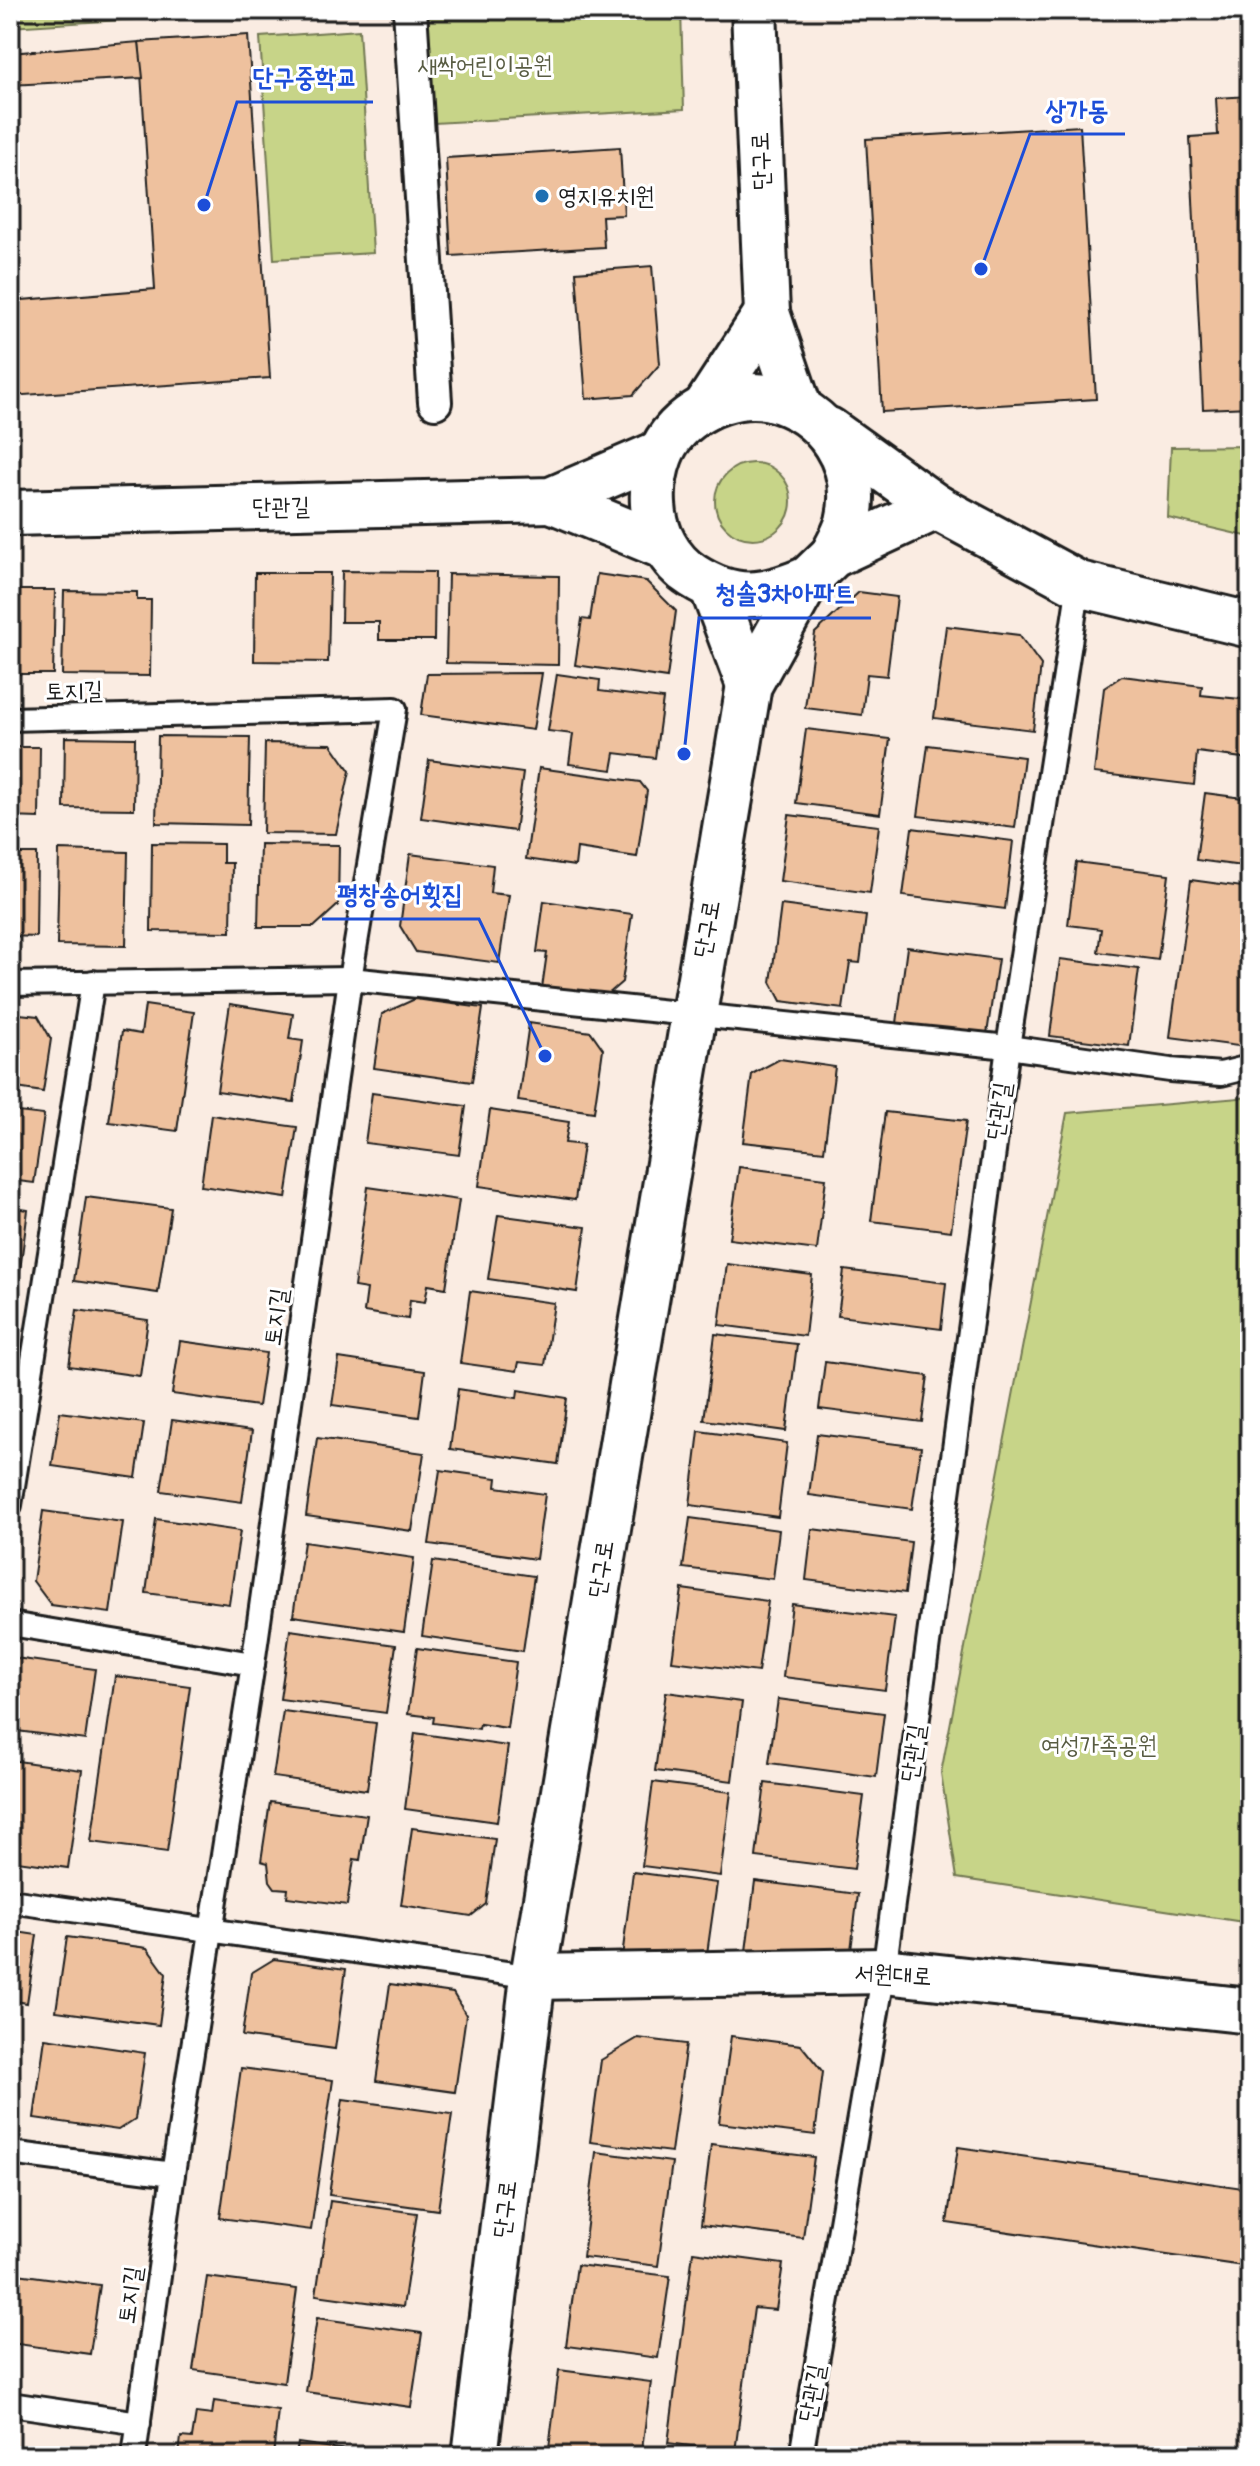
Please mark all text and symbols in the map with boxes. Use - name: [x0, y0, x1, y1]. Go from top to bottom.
- park label: 새싹어린이공원: [417, 51, 553, 80]
- callout: 단구중학교: [237, 52, 373, 102]
- text: 단구중학교: [253, 62, 357, 94]
- callout: 상가동: [1030, 84, 1125, 134]
- text: 상가동: [1046, 95, 1108, 127]
- street label: 단구로: [745, 132, 777, 190]
- place label: 영지유치원: [558, 182, 655, 211]
- marker: 영지유치원: [533, 187, 551, 205]
- street label: 단관길: [252, 492, 310, 522]
- callout: 청솔3차아파트: [699, 568, 871, 618]
- text: 청솔3차아파트: [715, 578, 855, 610]
- street label: 토지길: [45, 676, 103, 706]
- callout: 평창송어횟집: [322, 869, 479, 919]
- text: 평창송어횟집: [337, 879, 463, 911]
- street label: 단구로: [688, 898, 726, 960]
- street label: 단관길: [981, 1080, 1017, 1142]
- street label: 토지길: [258, 1286, 294, 1348]
- street label: 단구로: [582, 1538, 620, 1600]
- street label: 단관길: [895, 1722, 931, 1784]
- park label: 여성가족공원: [1041, 1731, 1157, 1760]
- street label: 서원대로: [854, 1958, 932, 1992]
- street label: 단구로: [487, 2178, 523, 2240]
- street label: 토지길: [112, 2264, 148, 2326]
- street label: 단관길: [793, 2362, 831, 2424]

